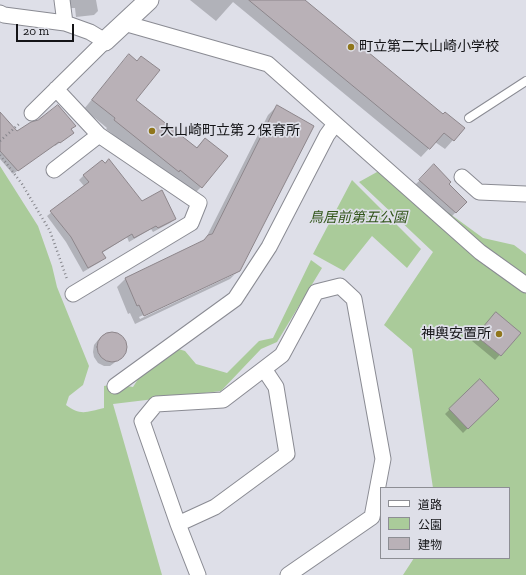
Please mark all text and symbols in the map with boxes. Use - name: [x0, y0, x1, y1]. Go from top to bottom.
- scale bar: [18, 16, 76, 42]
- text: 20 m: [23, 24, 49, 38]
- place label: 町立第二大山崎小学校: [359, 39, 499, 55]
- marker: 町立第二大山崎小学校: [346, 42, 356, 52]
- place label: 大山崎町立第２保育所: [160, 123, 300, 139]
- marker: 大山崎町立第２保育所: [147, 126, 157, 136]
- park label: 鳥居前第五公園: [309, 210, 407, 226]
- place label: 神輿安置所: [421, 326, 491, 342]
- marker: 神輿安置所: [494, 329, 504, 339]
- legend: [380, 487, 510, 559]
- text: 道路: [418, 498, 442, 512]
- text: 公園: [418, 518, 442, 532]
- text: 建物: [418, 538, 442, 552]

